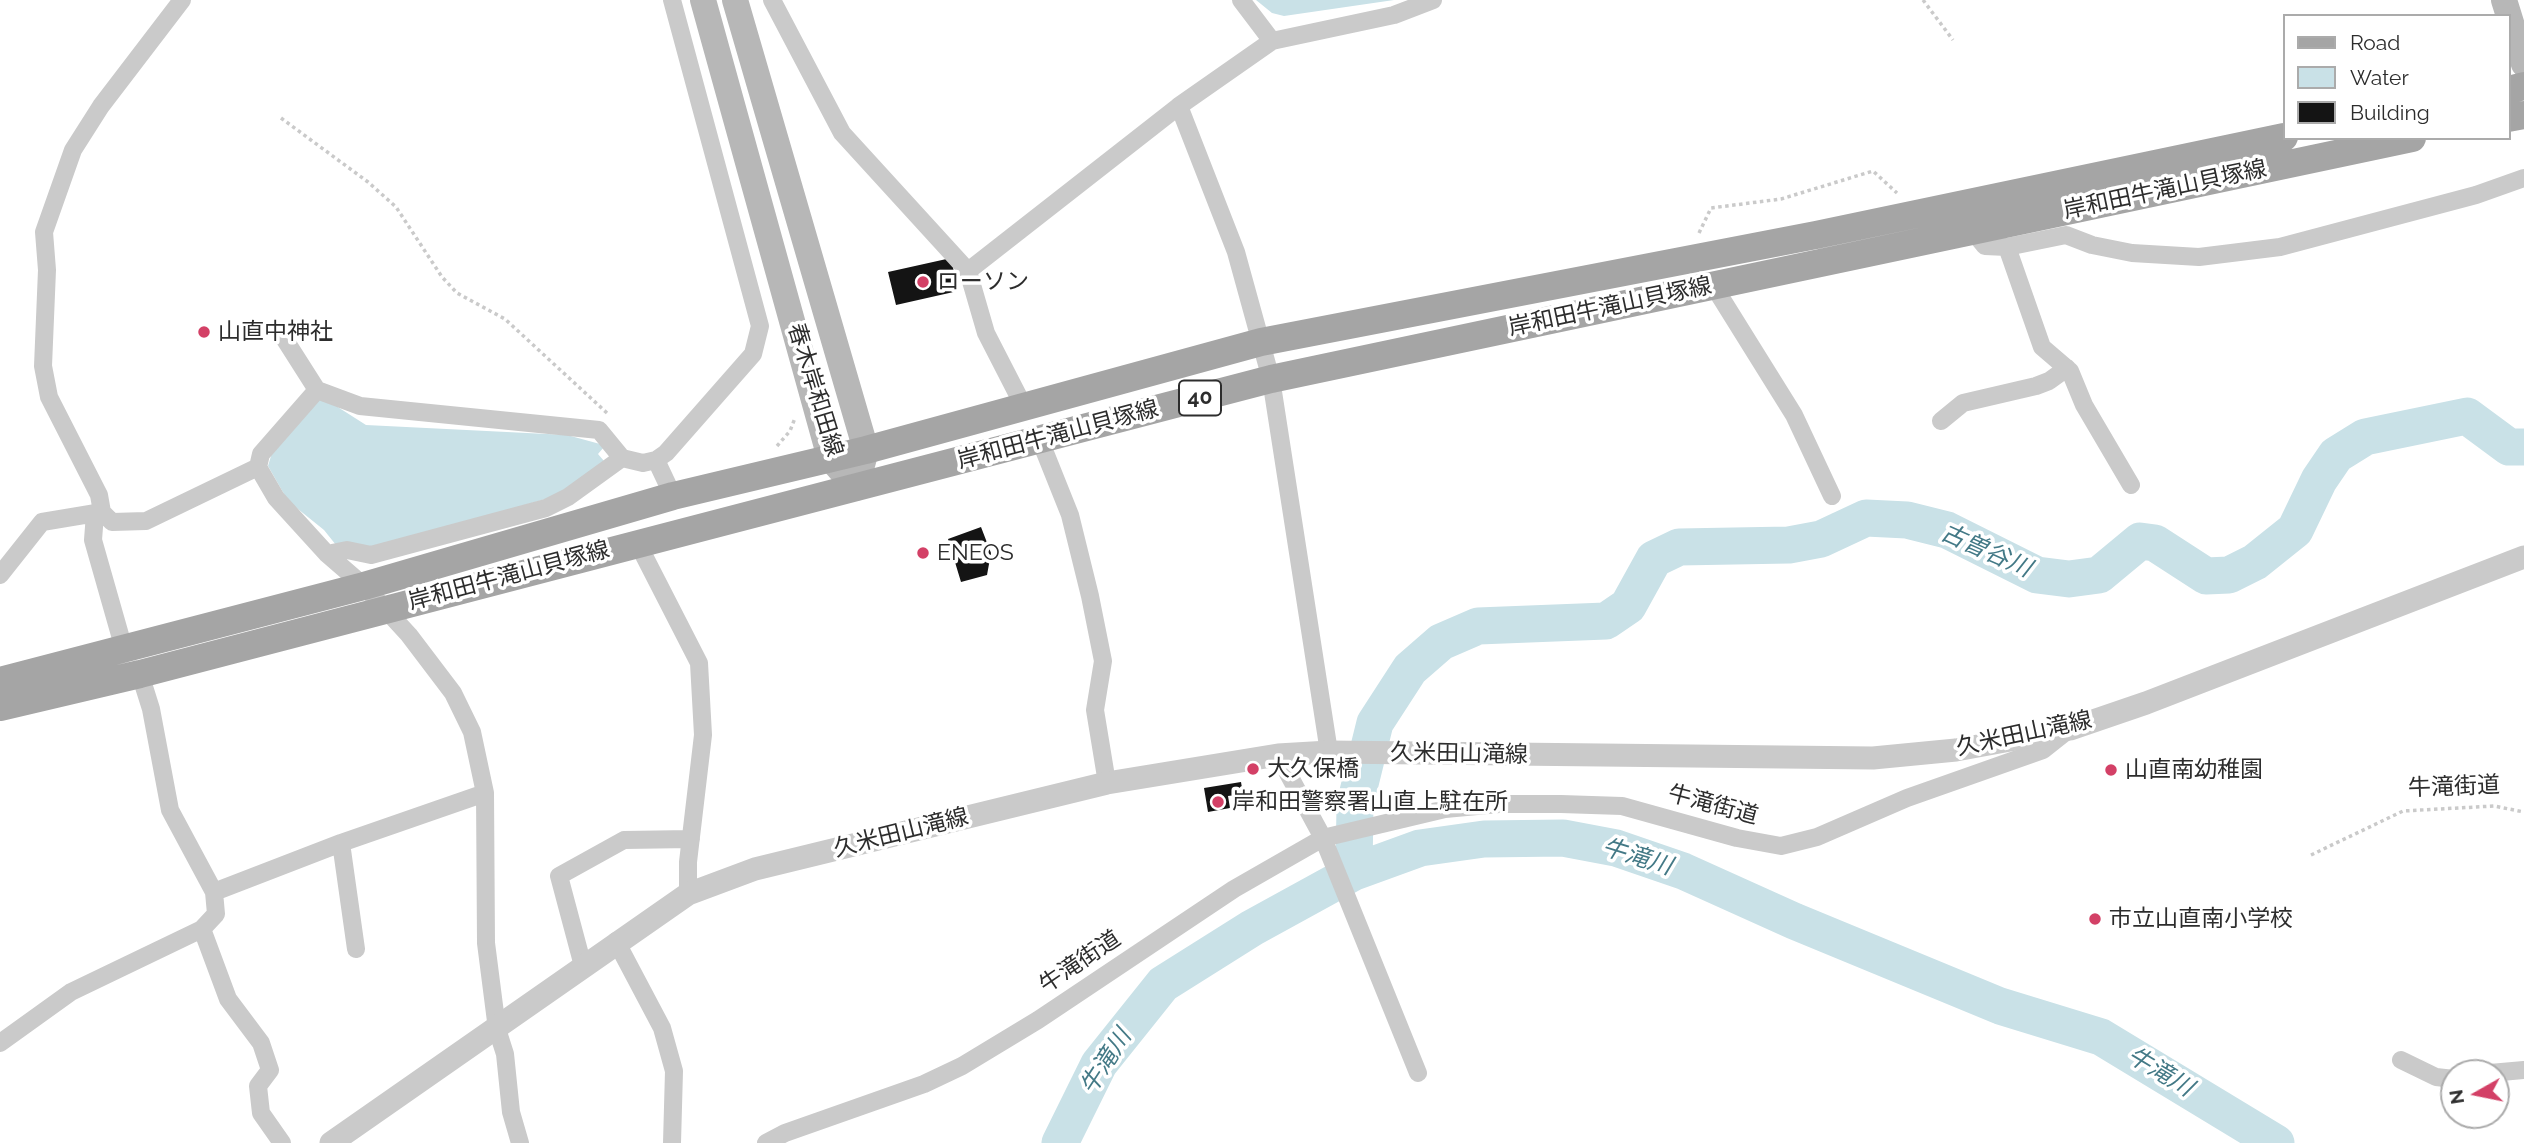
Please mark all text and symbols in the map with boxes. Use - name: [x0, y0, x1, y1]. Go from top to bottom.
- legend: [2282, 14, 2510, 140]
- text: Road: [2350, 30, 2400, 55]
- text: Water: [2350, 65, 2409, 90]
- text: Building: [2350, 100, 2430, 125]
- street label: 岸和田牛滝山貝塚線: [2061, 155, 2269, 225]
- place label: ローソン: [937, 268, 1029, 296]
- street label: 岸和田牛滝山貝塚線: [1506, 272, 1714, 342]
- marker: ローソン: [915, 274, 931, 290]
- place label: 山直中神社: [218, 318, 333, 346]
- street label: 春木岸和田線: [782, 320, 848, 460]
- marker: 山直中神社: [196, 324, 212, 340]
- road number: 40: [1179, 380, 1221, 416]
- street label: 岸和田牛滝山貝塚線: [954, 395, 1162, 475]
- water label: 古曽谷川: [1936, 518, 2036, 584]
- street label: 岸和田牛滝山貝塚線: [405, 536, 613, 616]
- place label: ENEOS: [937, 539, 1014, 567]
- marker: ENEOS: [915, 545, 931, 561]
- street label: 久米田山滝線: [1954, 706, 2094, 762]
- street label: 久米田山滝線: [1390, 739, 1528, 769]
- place label: 大久保橋: [1267, 755, 1359, 783]
- place label: 山直南幼稚園: [2125, 756, 2263, 784]
- marker: 大久保橋: [1245, 761, 1261, 777]
- marker: 山直南幼稚園: [2103, 762, 2119, 778]
- street label: 牛滝街道: [2408, 772, 2500, 802]
- street label: 牛滝街道: [1665, 780, 1761, 830]
- place label: 岸和田警察署山直上駐在所: [1232, 788, 1508, 816]
- marker: 岸和田警察署山直上駐在所: [1210, 794, 1226, 810]
- street label: 久米田山滝線: [831, 803, 971, 863]
- water label: 牛滝川: [1598, 833, 1676, 881]
- place label: 市立山直南小学校: [2109, 905, 2293, 933]
- marker: 市立山直南小学校: [2087, 911, 2103, 927]
- street label: 牛滝街道: [1034, 925, 1126, 999]
- water label: 牛滝川: [1074, 1024, 1138, 1100]
- water label: 牛滝川: [2122, 1041, 2198, 1103]
- north arrow: [2440, 1059, 2510, 1129]
- text: N: [2444, 1088, 2468, 1106]

